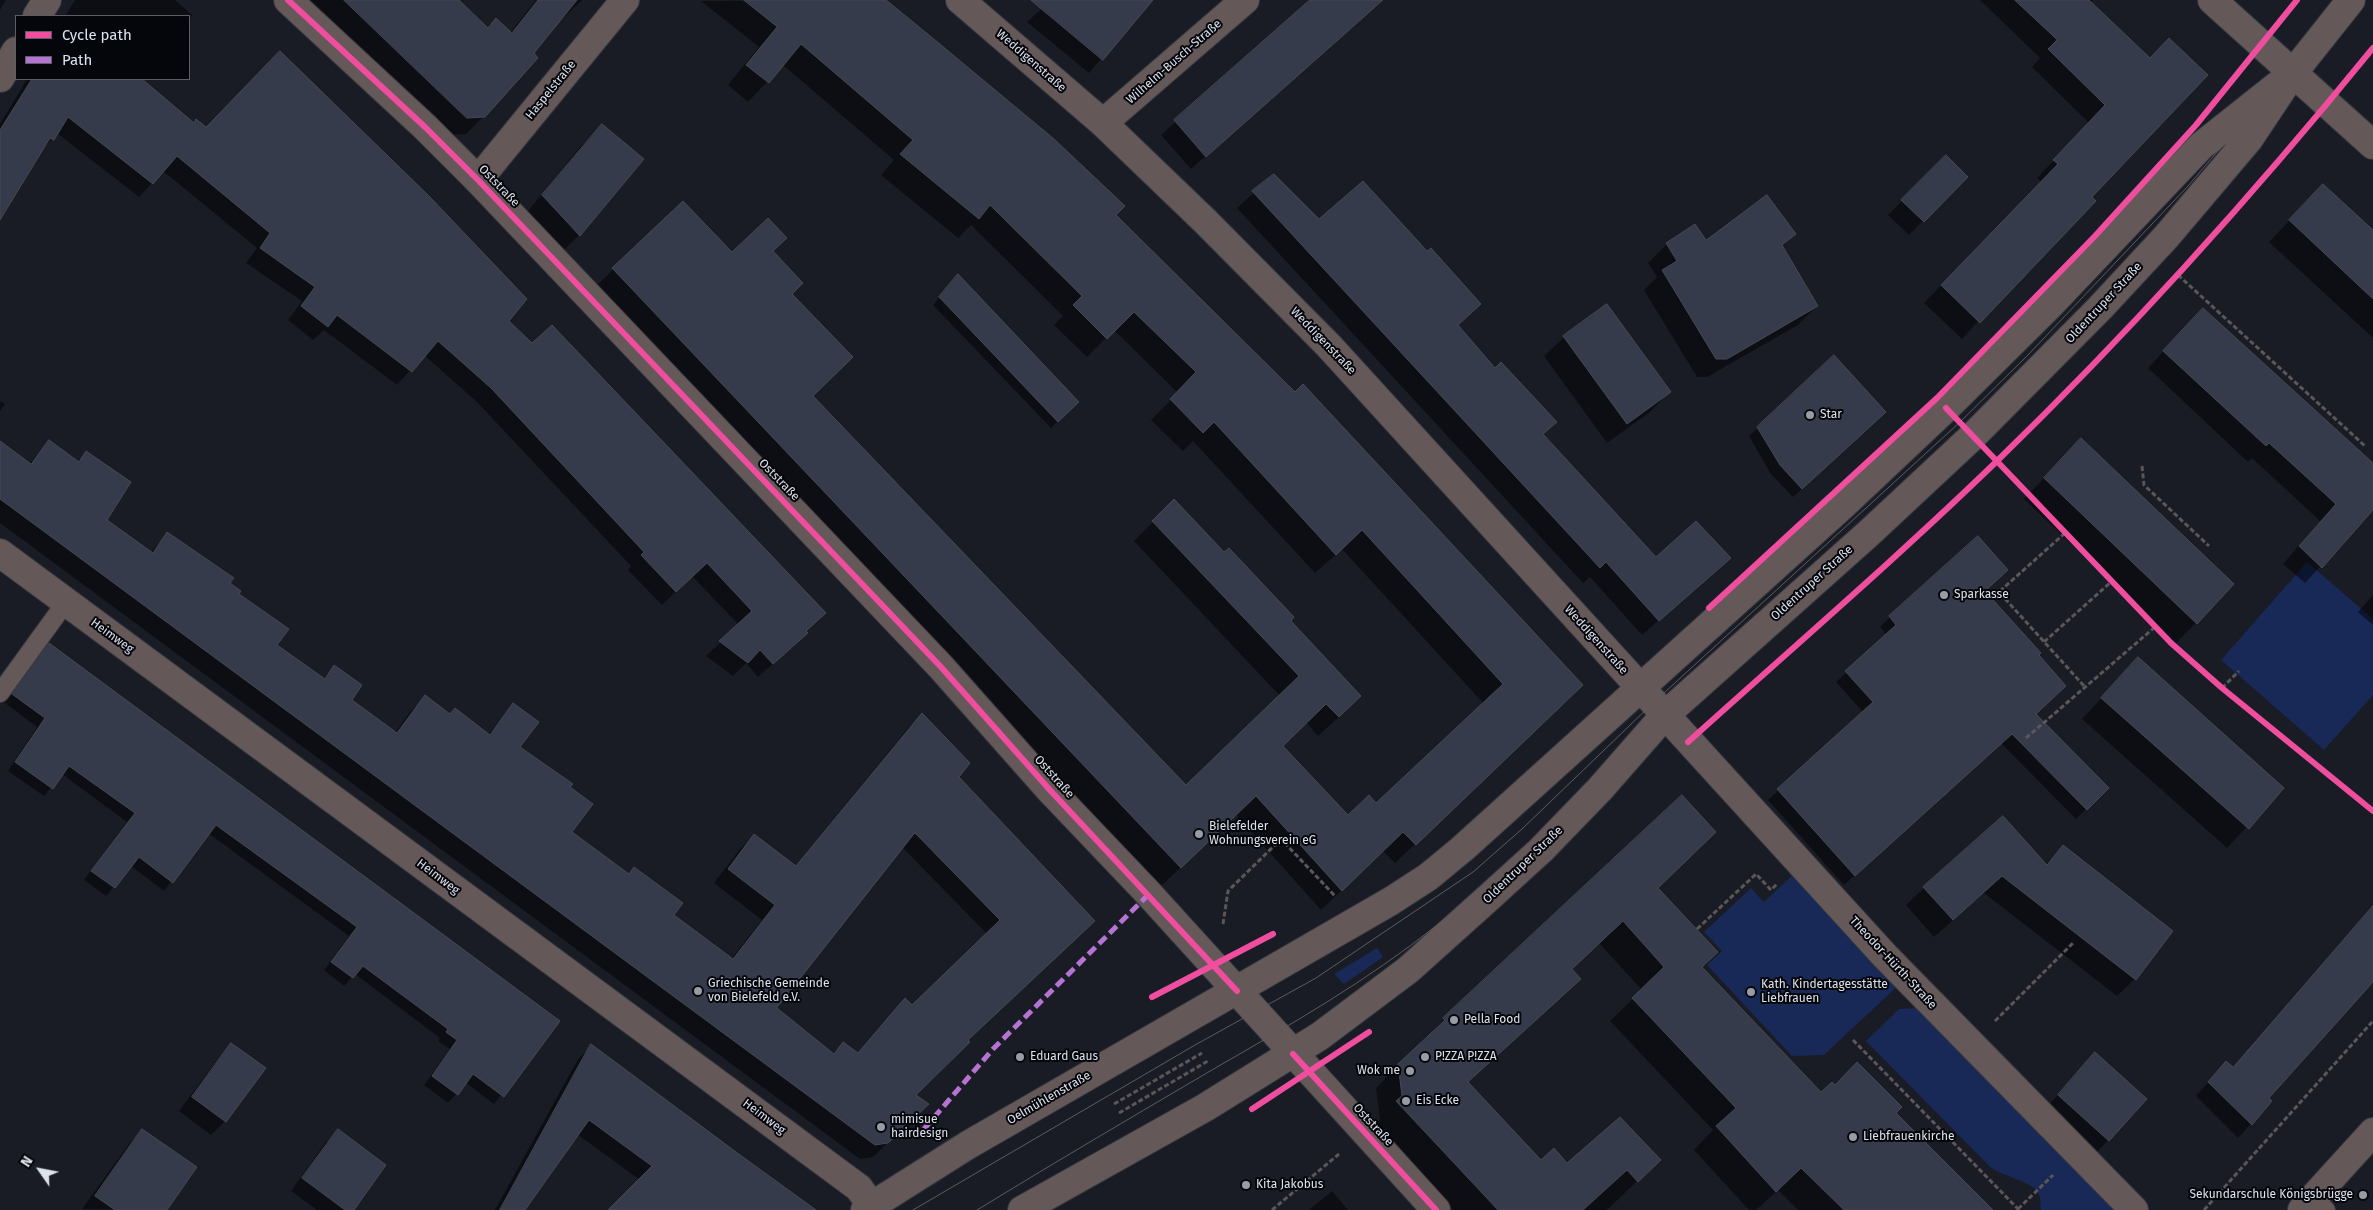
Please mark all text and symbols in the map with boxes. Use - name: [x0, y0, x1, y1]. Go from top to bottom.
- legend: [15, 15, 190, 80]
- street label: Wilhelm-Busch-Straße: [1124, 17, 1224, 107]
- text: Cycle path: [62, 26, 132, 44]
- street label: Weddigenstraße: [993, 27, 1069, 95]
- text: Path: [62, 51, 92, 69]
- street label: Haspelstraße: [523, 58, 579, 122]
- street label: Oststraße: [476, 162, 522, 210]
- street label: Oldentruper Straße: [2063, 260, 2145, 346]
- street label: Weddigenstraße: [1287, 304, 1359, 378]
- place label: Star: [1820, 408, 1842, 422]
- marker: Star: [1804, 409, 1816, 421]
- street label: Oststraße: [756, 456, 802, 504]
- street label: Oldentruper Straße: [1768, 542, 1856, 624]
- place label: Sparkasse: [1954, 588, 2009, 602]
- marker: Sparkasse: [1938, 589, 1950, 601]
- street label: Weddigenstraße: [1561, 602, 1631, 678]
- street label: Heimweg: [88, 616, 136, 656]
- street label: Oststraße: [1031, 753, 1077, 801]
- place label: Bielefelder Wohnungsverein eG: [1209, 820, 1316, 848]
- street label: Oldentruper Straße: [1480, 823, 1566, 907]
- marker: Bielefelder Wohnungsverein eG: [1193, 828, 1205, 840]
- street label: Heimweg: [414, 856, 462, 898]
- street label: Theodor-Hürth-Straße: [1847, 914, 1939, 1012]
- place label: Griechische Gemeinde von Bielefeld e.V.: [708, 977, 829, 1005]
- place label: Kath. Kindertagesstätte Liebfrauen: [1761, 978, 1888, 1006]
- marker: Griechische Gemeinde von Bielefeld e.V.: [692, 985, 704, 997]
- marker: Kath. Kindertagesstätte Liebfrauen: [1745, 986, 1757, 998]
- place label: Pella Food: [1464, 1013, 1520, 1027]
- marker: Pella Food: [1448, 1014, 1460, 1026]
- place label: Eduard Gaus: [1030, 1050, 1098, 1064]
- place label: P!ZZA P!ZZA: [1435, 1050, 1497, 1064]
- marker: Eduard Gaus: [1014, 1051, 1026, 1063]
- marker: P!ZZA P!ZZA: [1419, 1051, 1431, 1063]
- place label: Wok me: [1357, 1064, 1400, 1078]
- marker: Wok me: [1404, 1065, 1416, 1077]
- street label: Oelmühlenstraße: [1005, 1068, 1093, 1128]
- place label: Eis Ecke: [1416, 1094, 1459, 1108]
- marker: Eis Ecke: [1400, 1095, 1412, 1107]
- street label: Heimweg: [740, 1096, 788, 1138]
- street label: Oststraße: [1350, 1101, 1396, 1149]
- place label: mimisue hairdesign: [891, 1113, 948, 1141]
- marker: mimisue hairdesign: [875, 1121, 887, 1133]
- place label: Liebfrauenkirche: [1863, 1130, 1954, 1144]
- marker: Liebfrauenkirche: [1847, 1131, 1859, 1143]
- north arrow: [15, 1145, 65, 1195]
- text: N: [17, 1153, 37, 1170]
- place label: Kita Jakobus: [1256, 1178, 1323, 1192]
- marker: Kita Jakobus: [1240, 1179, 1252, 1191]
- place label: Sekundarschule Königsbrügge: [2190, 1188, 2353, 1202]
- marker: Sekundarschule Königsbrügge: [2357, 1189, 2369, 1201]

